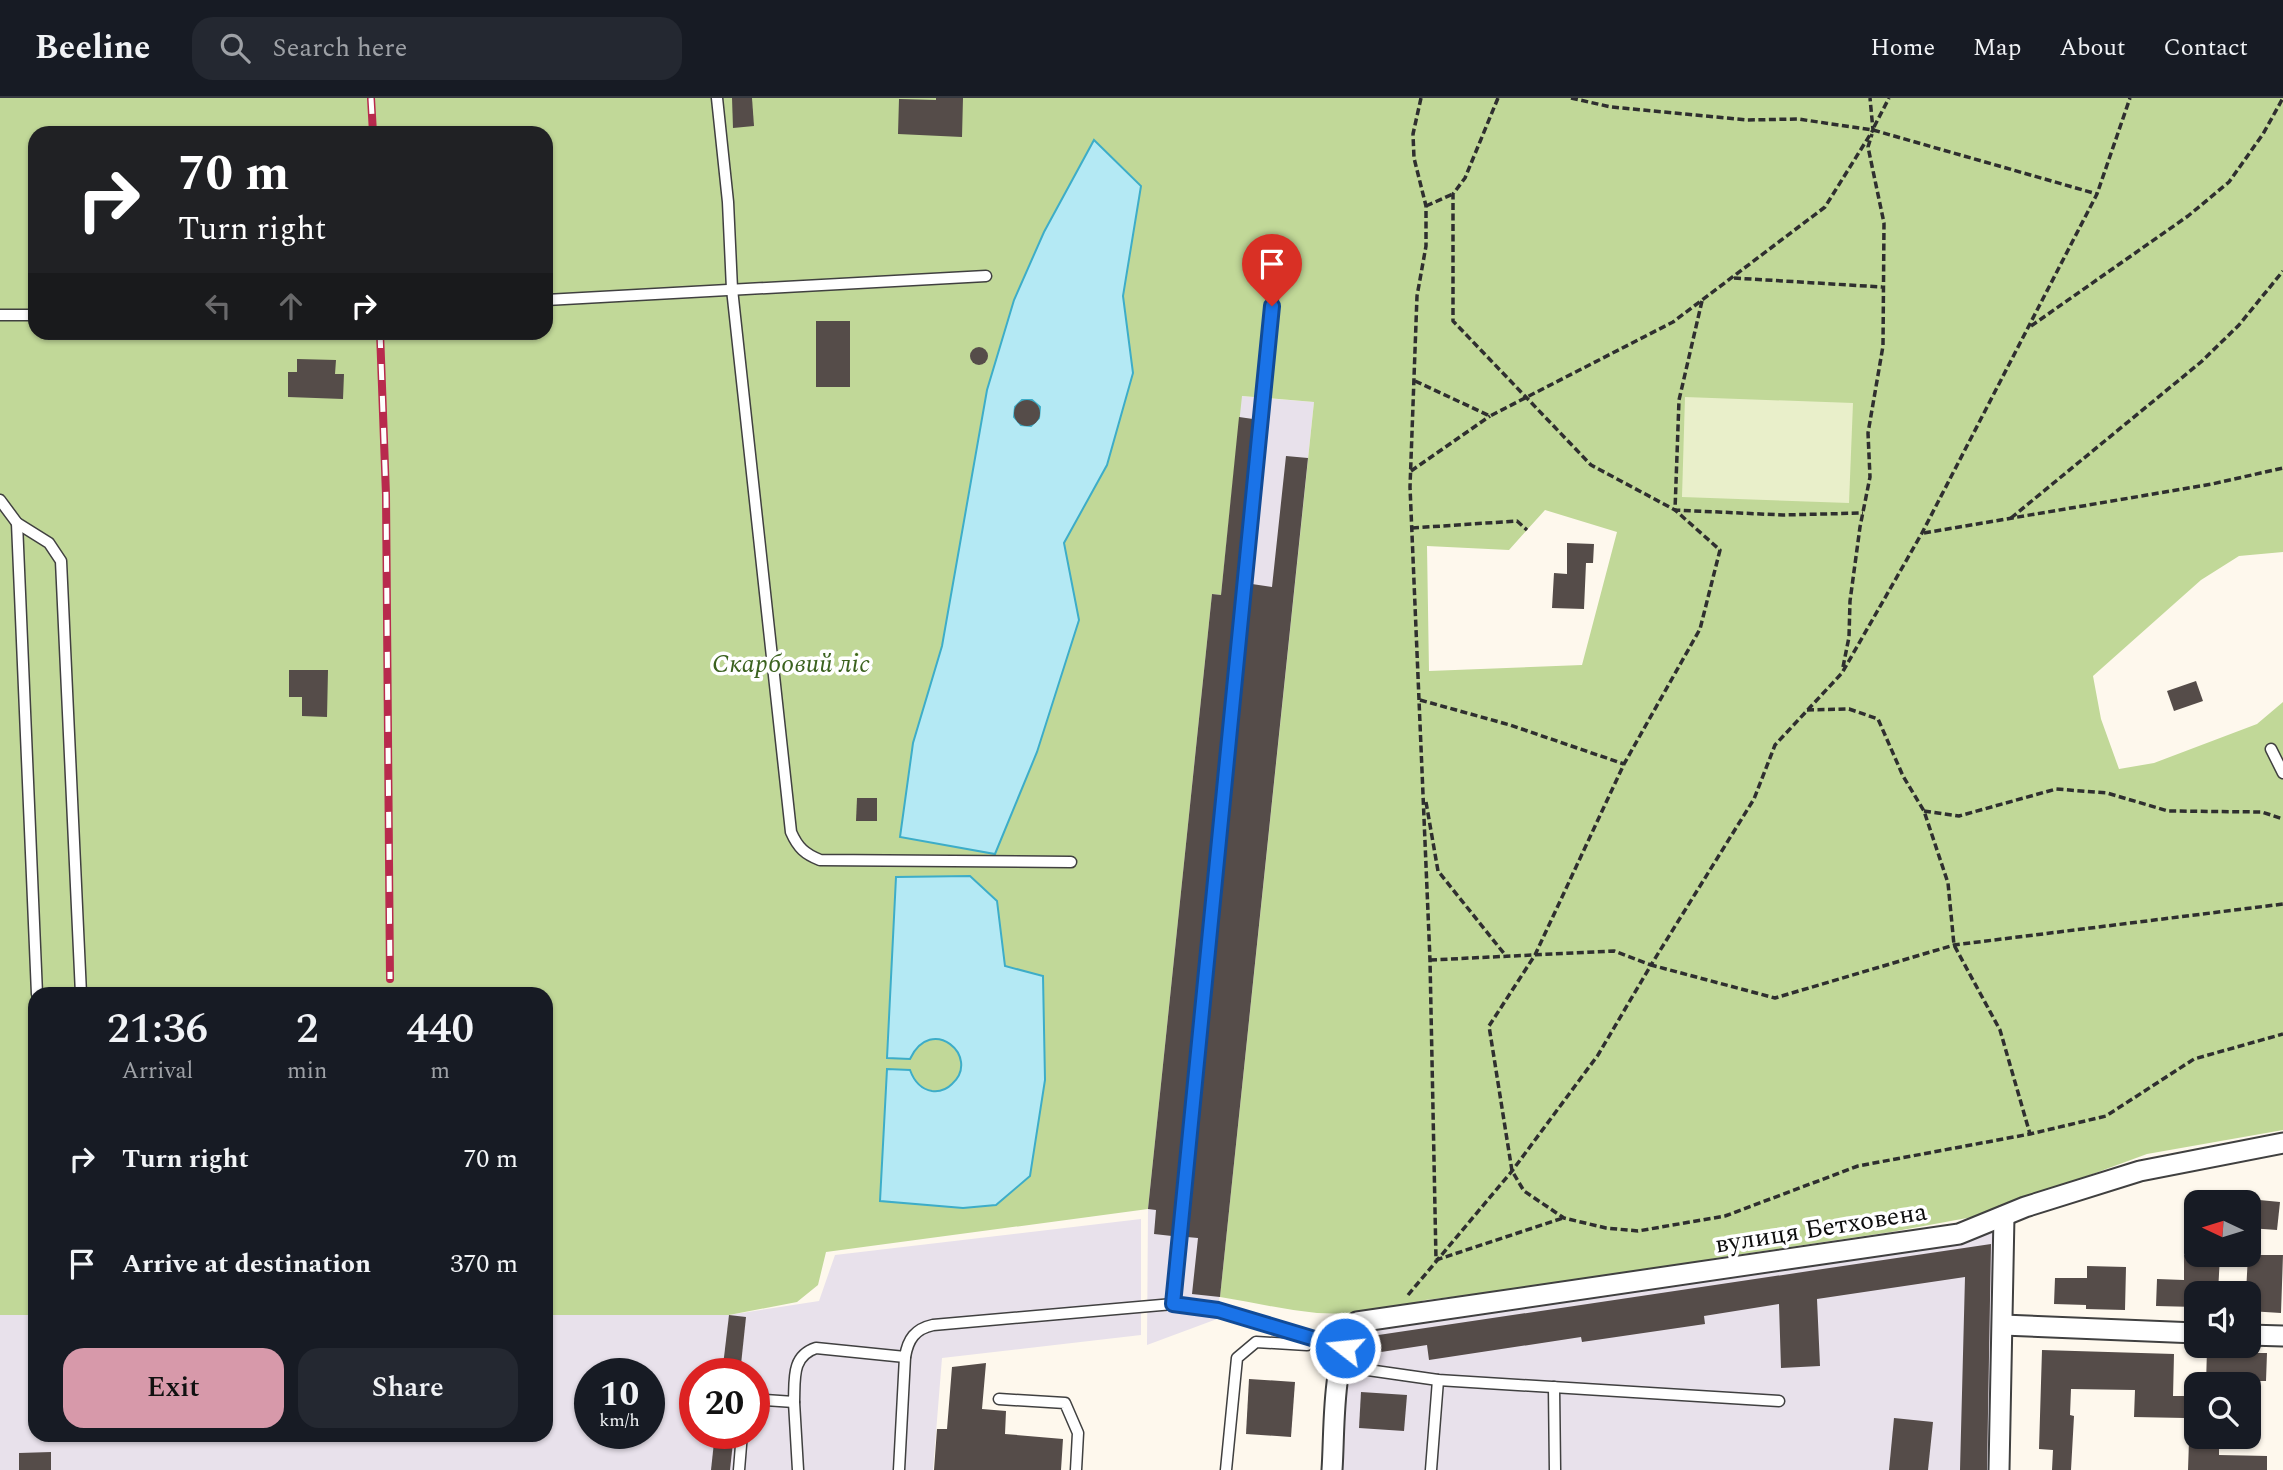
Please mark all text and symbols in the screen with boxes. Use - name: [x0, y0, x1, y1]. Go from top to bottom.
- search box: [192, 17, 682, 80]
- text: Beeline: [35, 23, 150, 73]
- text: Search here: [272, 28, 407, 68]
- icon: search: [216, 29, 254, 67]
- text: Home: [1870, 30, 1935, 66]
- text: Map: [1973, 30, 2021, 66]
- text: About: [2059, 30, 2125, 66]
- text: Contact: [2163, 30, 2248, 66]
- text: 70 m: [178, 137, 289, 212]
- icon: right: [63, 154, 154, 245]
- text: Turn right: [178, 205, 326, 254]
- pin: [1242, 234, 1302, 306]
- icon: arrive: [1253, 245, 1291, 283]
- icon: left: [199, 287, 237, 325]
- icon: ahead: [272, 287, 310, 325]
- icon: right: [345, 287, 383, 325]
- park label: Скарбовий ліс: [712, 644, 870, 684]
- text: 21:36: [107, 998, 208, 1061]
- text: 2: [296, 998, 318, 1061]
- text: 440: [406, 998, 474, 1061]
- text: Arrival: [122, 1054, 193, 1089]
- text: min: [287, 1054, 327, 1089]
- text: m: [430, 1054, 450, 1089]
- text: Turn right: [122, 1139, 249, 1179]
- text: 70 m: [463, 1139, 518, 1179]
- icon: right: [63, 1140, 101, 1178]
- north arrow: [2184, 1190, 2261, 1267]
- map controls: [2184, 1190, 2261, 1449]
- street label: вулиця Бетховена: [1712, 1191, 1930, 1265]
- text: Arrive at destination: [122, 1244, 371, 1284]
- text: 370 m: [450, 1244, 518, 1284]
- icon: arrive: [63, 1245, 101, 1283]
- button: sound: [2184, 1281, 2261, 1358]
- position arrow: [1308, 1311, 1382, 1385]
- button: Exit: [63, 1348, 284, 1428]
- button: Share: [298, 1348, 518, 1428]
- speed limit sign: 20: [679, 1358, 770, 1449]
- text: 10: [600, 1368, 639, 1421]
- button: search: [2184, 1372, 2261, 1449]
- text: km/h: [599, 1407, 640, 1434]

